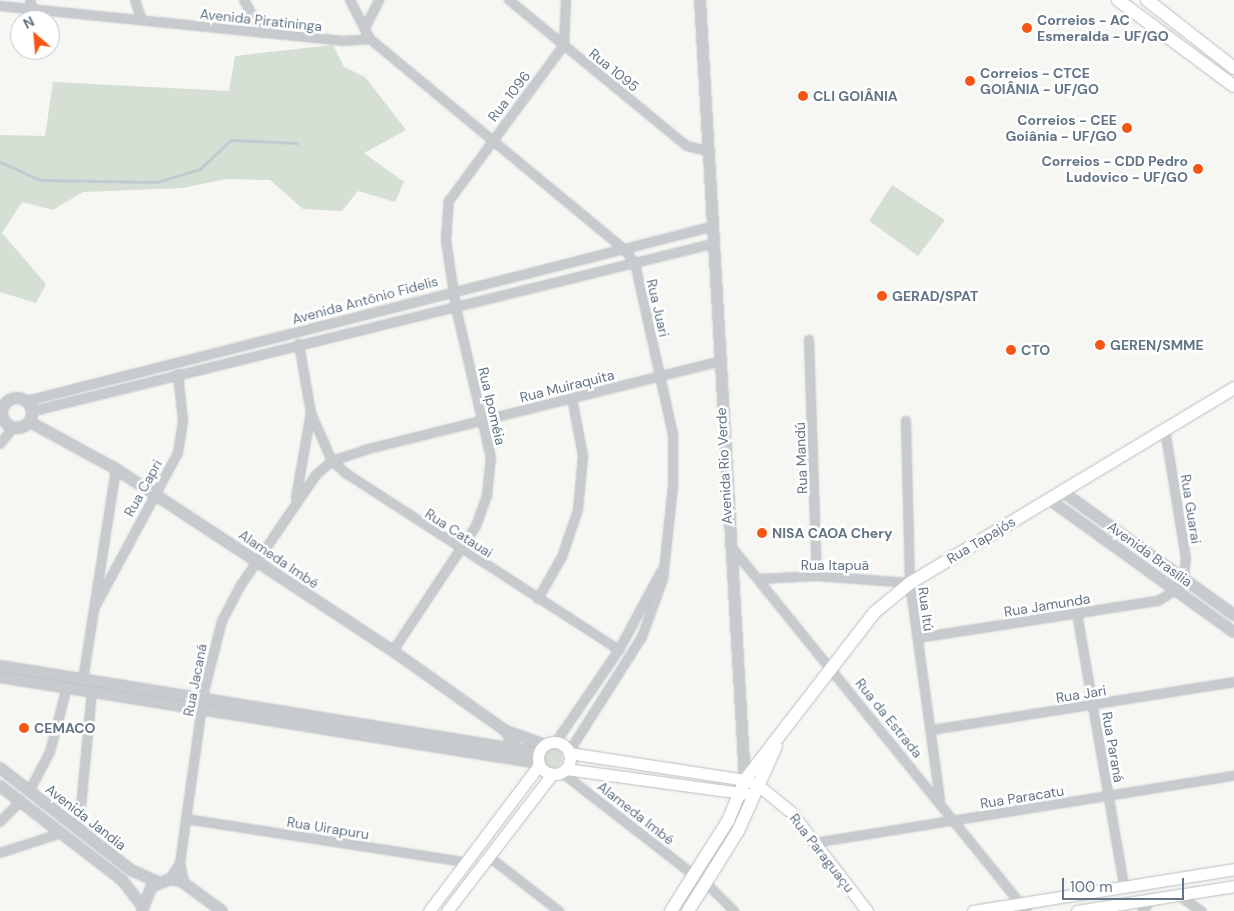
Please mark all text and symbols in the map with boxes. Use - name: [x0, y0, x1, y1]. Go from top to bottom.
- street label: Avenida Piratininga: [199, 5, 323, 35]
- north arrow: [10, 10, 60, 60]
- text: N: [20, 12, 37, 33]
- place label: Correios - AC Esmeralda - UF/GO: [1037, 12, 1169, 44]
- marker: Correios - AC Esmeralda - UF/GO: [1021, 22, 1033, 34]
- street label: Rua 1095: [586, 45, 642, 95]
- place label: Correios - CTCE GOIÂNIA - UF/GO: [980, 65, 1099, 98]
- street label: Rua 1096: [484, 68, 534, 124]
- marker: Correios - CTCE GOIÂNIA - UF/GO: [964, 75, 976, 87]
- place label: CLI GOIÂNIA: [813, 88, 898, 104]
- marker: CLI GOIÂNIA: [797, 90, 809, 102]
- place label: Correios - CEE Goiânia - UF/GO: [1005, 112, 1117, 144]
- marker: Correios - CEE Goiânia - UF/GO: [1121, 122, 1133, 134]
- place label: Correios - CDD Pedro Ludovico - UF/GO: [1041, 153, 1188, 186]
- marker: Correios - CDD Pedro Ludovico - UF/GO: [1192, 163, 1204, 175]
- street label: Avenida Antônio Fidelis: [290, 272, 440, 328]
- street label: Rua Juari: [643, 277, 673, 339]
- place label: GERAD/SPAT: [892, 288, 978, 304]
- marker: GERAD/SPAT: [876, 290, 888, 302]
- place label: GEREN/SMME: [1110, 337, 1204, 353]
- marker: GEREN/SMME: [1094, 339, 1106, 351]
- place label: CTO: [1021, 342, 1050, 358]
- marker: CTO: [1005, 344, 1017, 356]
- street label: Rua Ipoméia: [475, 365, 509, 447]
- street label: Rua Muiraquita: [518, 366, 616, 406]
- street label: Avenida Rio Verde: [713, 407, 735, 525]
- street label: Rua Mandú: [791, 422, 811, 494]
- street label: Rua Capri: [120, 457, 166, 519]
- street label: Rua Guarai: [1177, 473, 1205, 545]
- street label: Rua Catauai: [422, 505, 496, 561]
- street label: Rua Tapajós: [944, 513, 1018, 567]
- street label: Avenida Brasília: [1104, 518, 1196, 590]
- place label: NISA CAOA Chery: [772, 525, 892, 541]
- street label: Alameda Imbé: [236, 526, 322, 592]
- marker: NISA CAOA Chery: [756, 527, 768, 539]
- street label: Rua Itapuã: [801, 557, 869, 573]
- street label: Rua Itú: [915, 586, 937, 632]
- street label: Rua Jamunda: [1003, 590, 1091, 620]
- street label: Rua Jacaná: [180, 642, 210, 718]
- street label: Rua da Estrada: [852, 675, 926, 761]
- street label: Rua Jari: [1055, 682, 1107, 706]
- street label: Rua Paraná: [1099, 710, 1127, 784]
- place label: CEMACO: [34, 720, 96, 736]
- marker: CEMACO: [18, 722, 30, 734]
- street label: Alameda Imbé: [594, 778, 678, 848]
- street label: Avenida Jandia: [42, 780, 130, 854]
- street label: Rua Paracatu: [979, 782, 1065, 812]
- street label: Rua Paraguaçu: [786, 810, 858, 896]
- street label: Rua Uirapuru: [286, 813, 370, 843]
- scale bar: [1064, 868, 1186, 900]
- text: 100 m: [1070, 877, 1113, 897]

